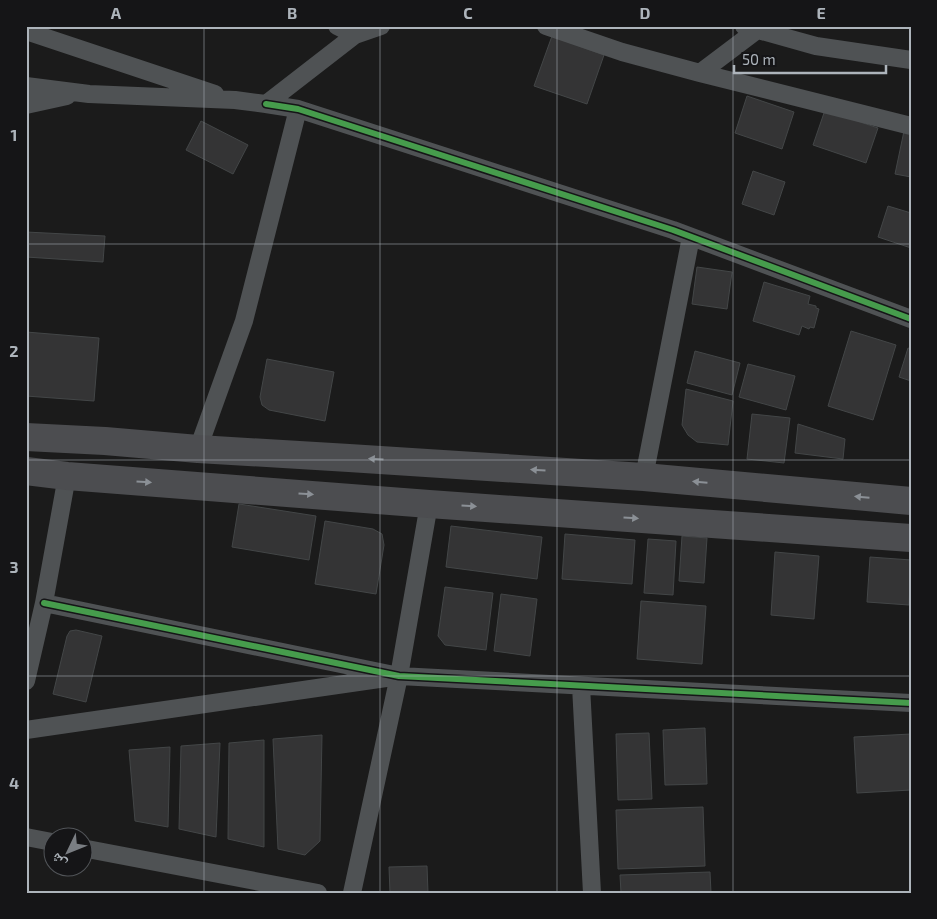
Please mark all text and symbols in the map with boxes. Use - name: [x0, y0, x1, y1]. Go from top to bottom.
- text: A: [111, 3, 122, 22]
- text: B: [287, 3, 297, 22]
- text: C: [463, 3, 473, 22]
- text: D: [640, 3, 651, 22]
- text: E: [816, 3, 826, 22]
- scale bar: [734, 42, 887, 74]
- text: 50 m: [742, 50, 776, 68]
- text: 1: [11, 125, 17, 144]
- text: 2: [9, 341, 19, 360]
- one-way arrow: [368, 455, 384, 463]
- one-way arrow: [530, 466, 546, 474]
- one-way arrow: [137, 478, 153, 486]
- one-way arrow: [692, 478, 708, 486]
- one-way arrow: [299, 491, 315, 499]
- one-way arrow: [854, 492, 870, 500]
- one-way arrow: [461, 503, 477, 511]
- one-way arrow: [623, 514, 639, 522]
- text: 3: [9, 557, 19, 576]
- text: 4: [9, 773, 19, 792]
- north arrow: [42, 826, 92, 876]
- text: ش: [47, 849, 70, 872]

